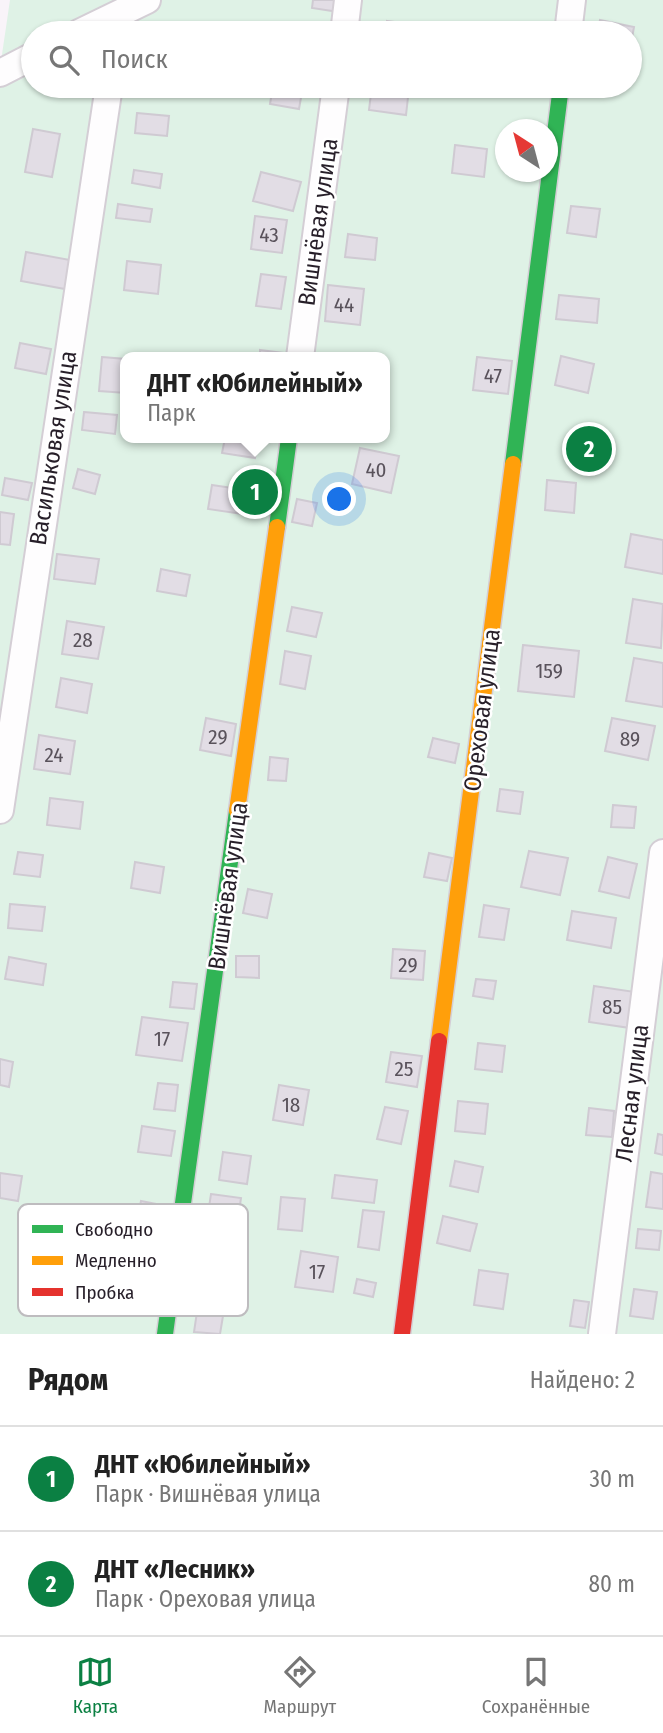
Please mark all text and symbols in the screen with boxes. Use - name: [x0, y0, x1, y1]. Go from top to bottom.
- search box: [21, 21, 642, 98]
- icon: search: [45, 41, 83, 79]
- text: Поиск: [101, 44, 168, 75]
- north arrow: [495, 119, 558, 182]
- street label: Вишнёвая улица: [292, 136, 344, 308]
- house number: 43: [259, 222, 279, 248]
- house number: 44: [334, 292, 354, 318]
- street label: Васильковая улица: [24, 349, 82, 547]
- popup: [120, 352, 390, 443]
- house number: 47: [484, 363, 502, 389]
- text: ДНТ «Юбилейный»: [147, 368, 363, 399]
- text: Парк: [147, 399, 195, 427]
- pin: 2: [566, 423, 612, 475]
- house number: 40: [365, 457, 387, 483]
- pin: 1: [232, 466, 278, 518]
- your location: [322, 482, 356, 516]
- house number: 28: [73, 627, 93, 653]
- street label: Ореховая улица: [458, 627, 506, 793]
- house number: 159: [535, 658, 563, 684]
- house number: 29: [208, 724, 228, 750]
- house number: 89: [620, 726, 640, 752]
- house number: 24: [44, 742, 64, 768]
- street label: Вишнёвая улица: [202, 800, 254, 972]
- house number: 29: [398, 952, 418, 978]
- house number: 85: [602, 994, 622, 1020]
- street label: Лесная улица: [610, 1023, 654, 1163]
- house number: 17: [154, 1026, 170, 1052]
- house number: 25: [395, 1056, 413, 1082]
- house number: 18: [282, 1092, 300, 1118]
- legend: [18, 1204, 248, 1316]
- text: Свободно: [75, 1218, 153, 1241]
- text: Медленно: [75, 1249, 157, 1272]
- house number: 17: [309, 1259, 325, 1285]
- text: Пробка: [75, 1281, 134, 1304]
- text: Рядом: [28, 1362, 108, 1398]
- text: Найдено: 2: [530, 1366, 635, 1394]
- text: ДНТ «Юбилейный»: [95, 1449, 311, 1480]
- text: 1: [46, 1465, 56, 1493]
- text: 30 m: [590, 1465, 635, 1493]
- text: Парк · Вишнёвая улица: [95, 1480, 321, 1508]
- text: ДНТ «Лесник»: [95, 1554, 255, 1585]
- text: 2: [46, 1570, 56, 1598]
- text: 80 m: [588, 1570, 635, 1598]
- text: Парк · Ореховая улица: [95, 1585, 316, 1613]
- tab: Карта: [73, 1653, 118, 1718]
- tab: Маршрут: [264, 1653, 336, 1718]
- tab: Сохранённые: [482, 1653, 590, 1718]

